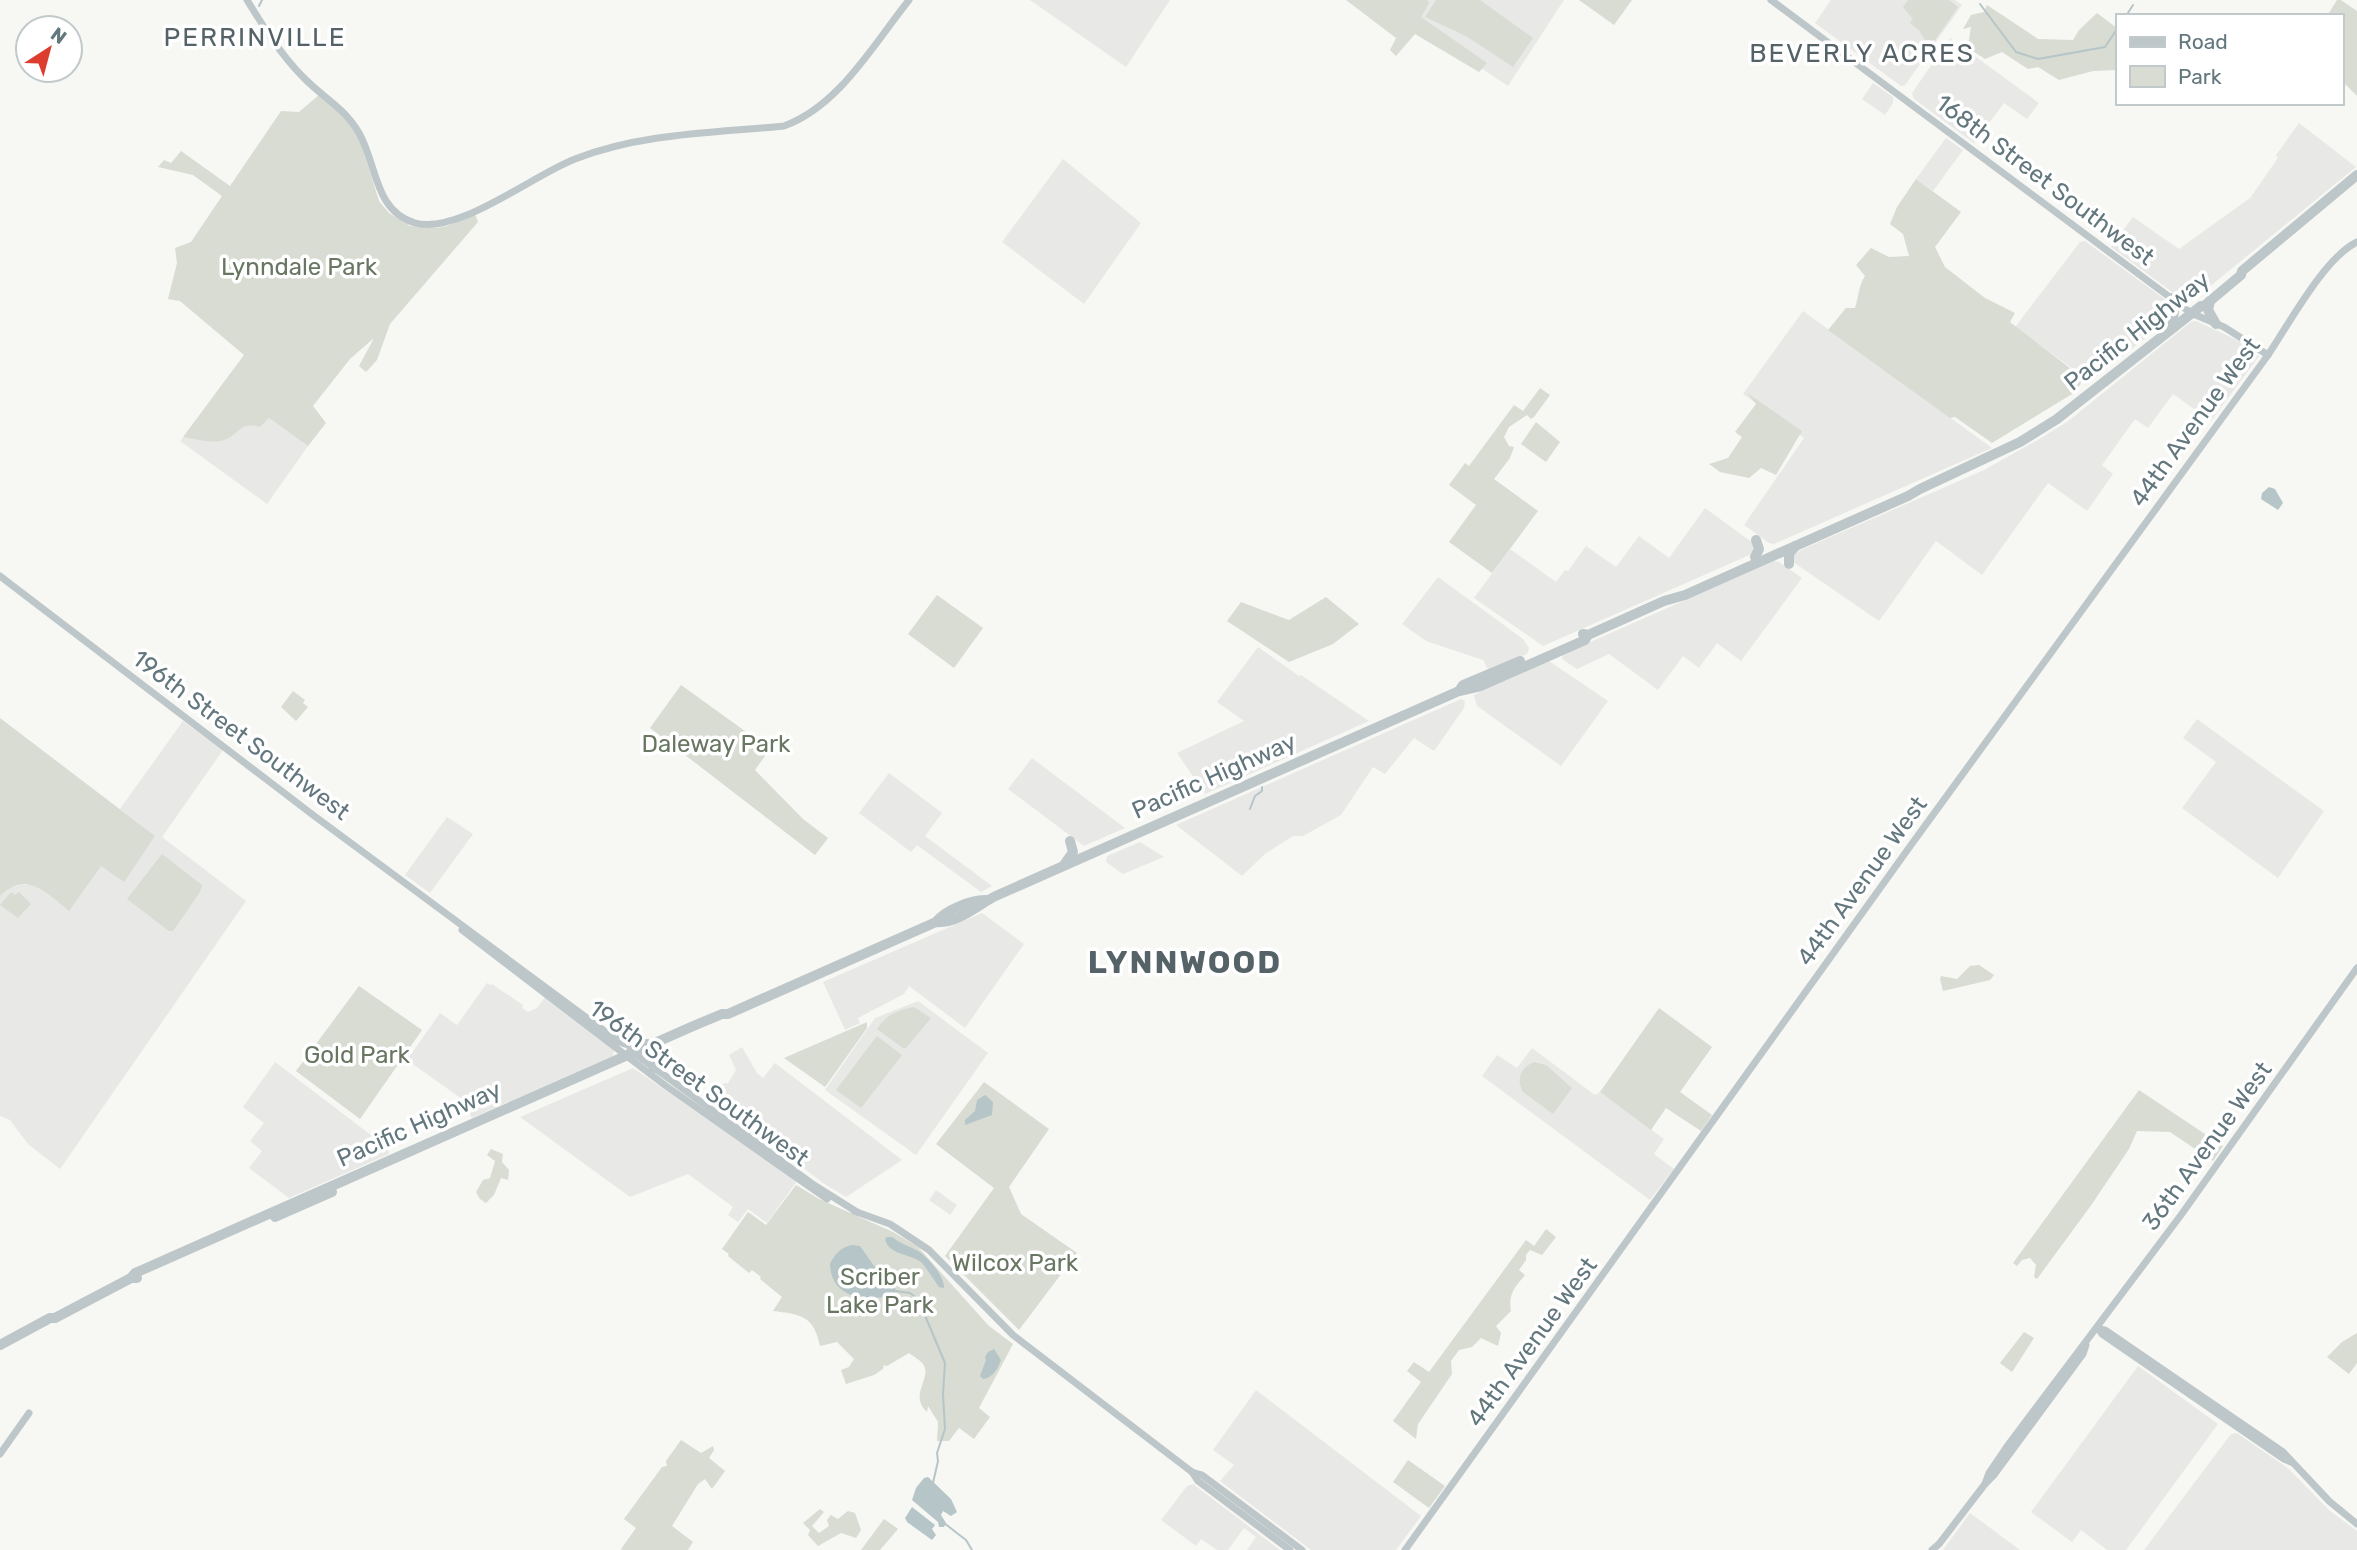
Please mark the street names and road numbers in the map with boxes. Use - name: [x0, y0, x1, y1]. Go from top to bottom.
- street label: 168th Street Southwest: [1930, 89, 2160, 271]
- street label: Pacific Highway: [2059, 266, 2215, 396]
- street label: 44th Avenue West: [2124, 332, 2266, 512]
- street label: 196th Street Southwest: [127, 644, 355, 826]
- street label: Pacific Highway: [1128, 727, 1300, 825]
- street label: 44th Avenue West: [1791, 791, 1933, 971]
- street label: 196th Street Southwest: [584, 994, 814, 1172]
- street label: 36th Avenue West: [2136, 1056, 2278, 1236]
- street label: Pacific Highway: [333, 1075, 505, 1173]
- street label: 44th Avenue West: [1461, 1252, 1603, 1432]

